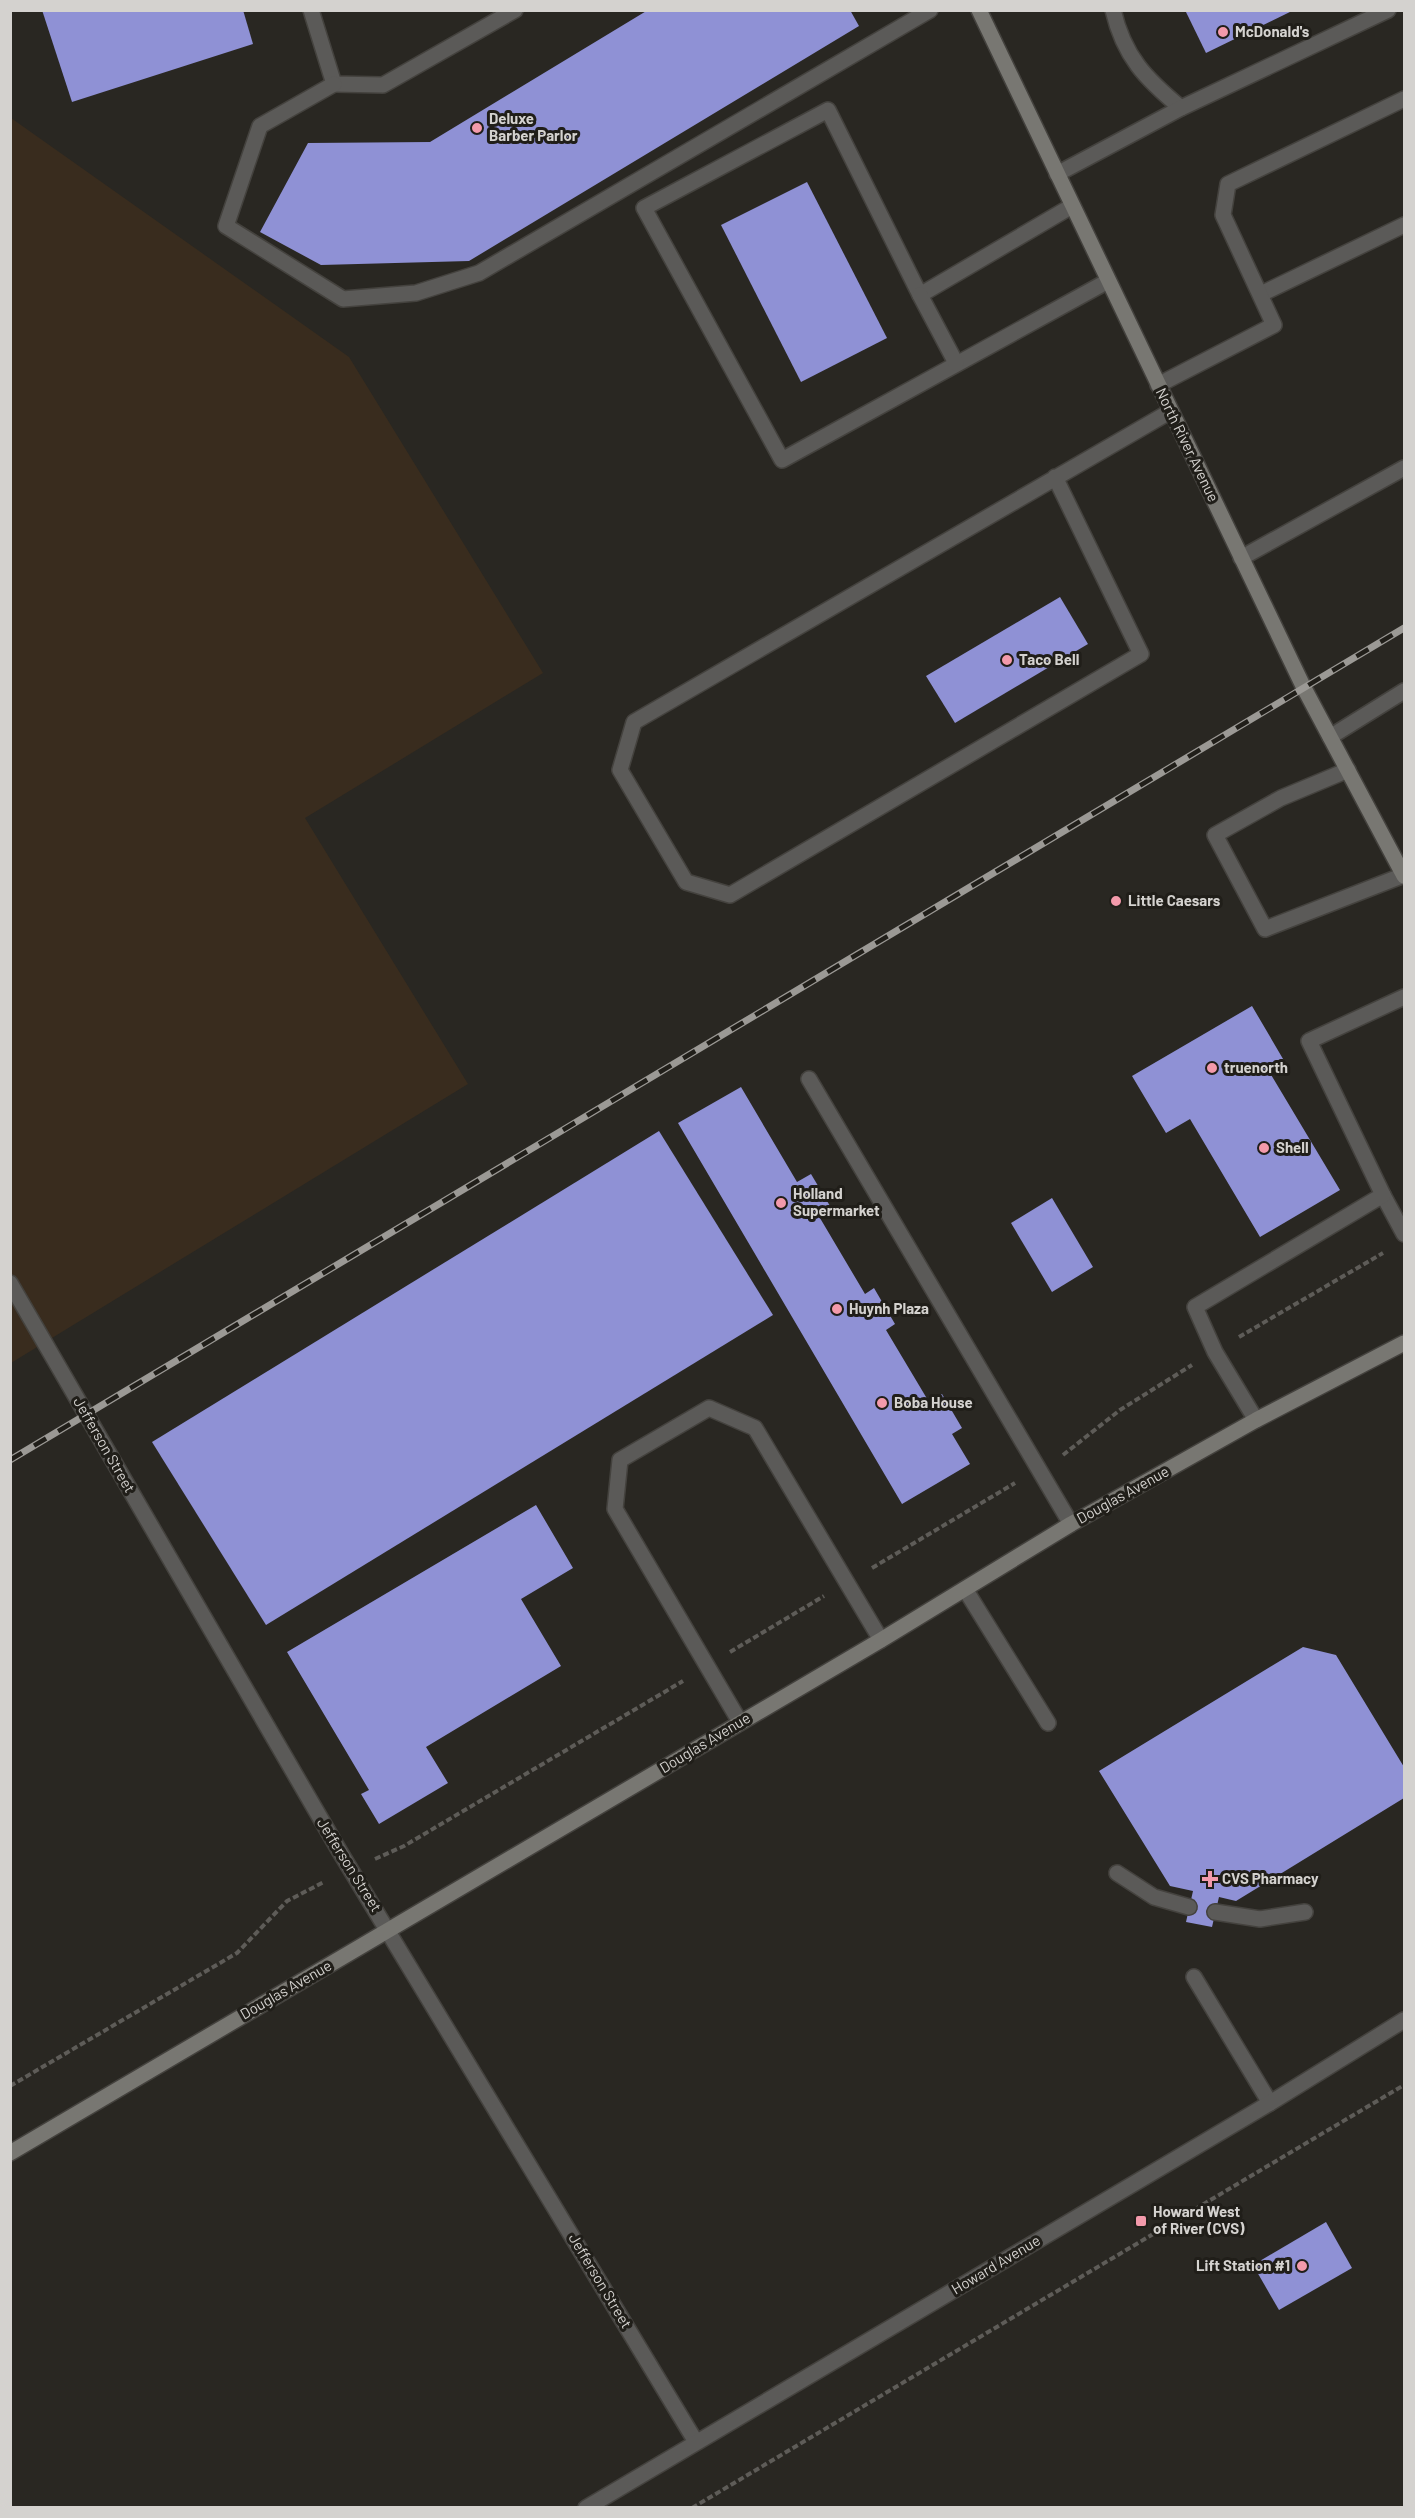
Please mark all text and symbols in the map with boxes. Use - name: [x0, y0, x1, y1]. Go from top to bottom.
- place label: McDonald's: [1235, 22, 1310, 40]
- marker: McDonald's: [1216, 25, 1230, 39]
- place label: Deluxe Barber Parlor: [489, 109, 578, 144]
- marker: Deluxe Barber Parlor: [470, 121, 484, 135]
- street label: North River Avenue: [1153, 385, 1223, 504]
- place label: Taco Bell: [1019, 650, 1079, 668]
- marker: Taco Bell: [1000, 653, 1014, 667]
- place label: Little Caesars: [1128, 891, 1221, 909]
- marker: Little Caesars: [1109, 894, 1123, 908]
- place label: truenorth: [1224, 1058, 1288, 1076]
- marker: truenorth: [1205, 1061, 1219, 1075]
- place label: Shell: [1276, 1138, 1309, 1156]
- marker: Shell: [1257, 1141, 1271, 1155]
- place label: Holland Supermarket: [793, 1184, 880, 1219]
- marker: Holland Supermarket: [774, 1196, 788, 1210]
- place label: Huynh Plaza: [849, 1299, 929, 1317]
- marker: Huynh Plaza: [830, 1302, 844, 1316]
- place label: Boba House: [894, 1393, 973, 1411]
- street label: Jefferson Street: [70, 1394, 140, 1495]
- marker: Boba House: [875, 1396, 889, 1410]
- street label: Douglas Avenue: [1073, 1461, 1172, 1527]
- street label: Douglas Avenue: [656, 1708, 753, 1776]
- street label: Jefferson Street: [314, 1814, 386, 1915]
- place label: CVS Pharmacy: [1222, 1869, 1319, 1887]
- marker: CVS Pharmacy: [1203, 1872, 1217, 1886]
- street label: Douglas Avenue: [237, 1956, 334, 2023]
- place label: Howard West of River (CVS): [1153, 2202, 1245, 2237]
- marker: Howard West of River (CVS): [1134, 2214, 1148, 2228]
- street label: Jefferson Street: [565, 2230, 636, 2331]
- street label: Howard Avenue: [948, 2231, 1043, 2298]
- place label: Lift Station #1: [1196, 2256, 1290, 2274]
- marker: Lift Station #1: [1295, 2259, 1309, 2273]

